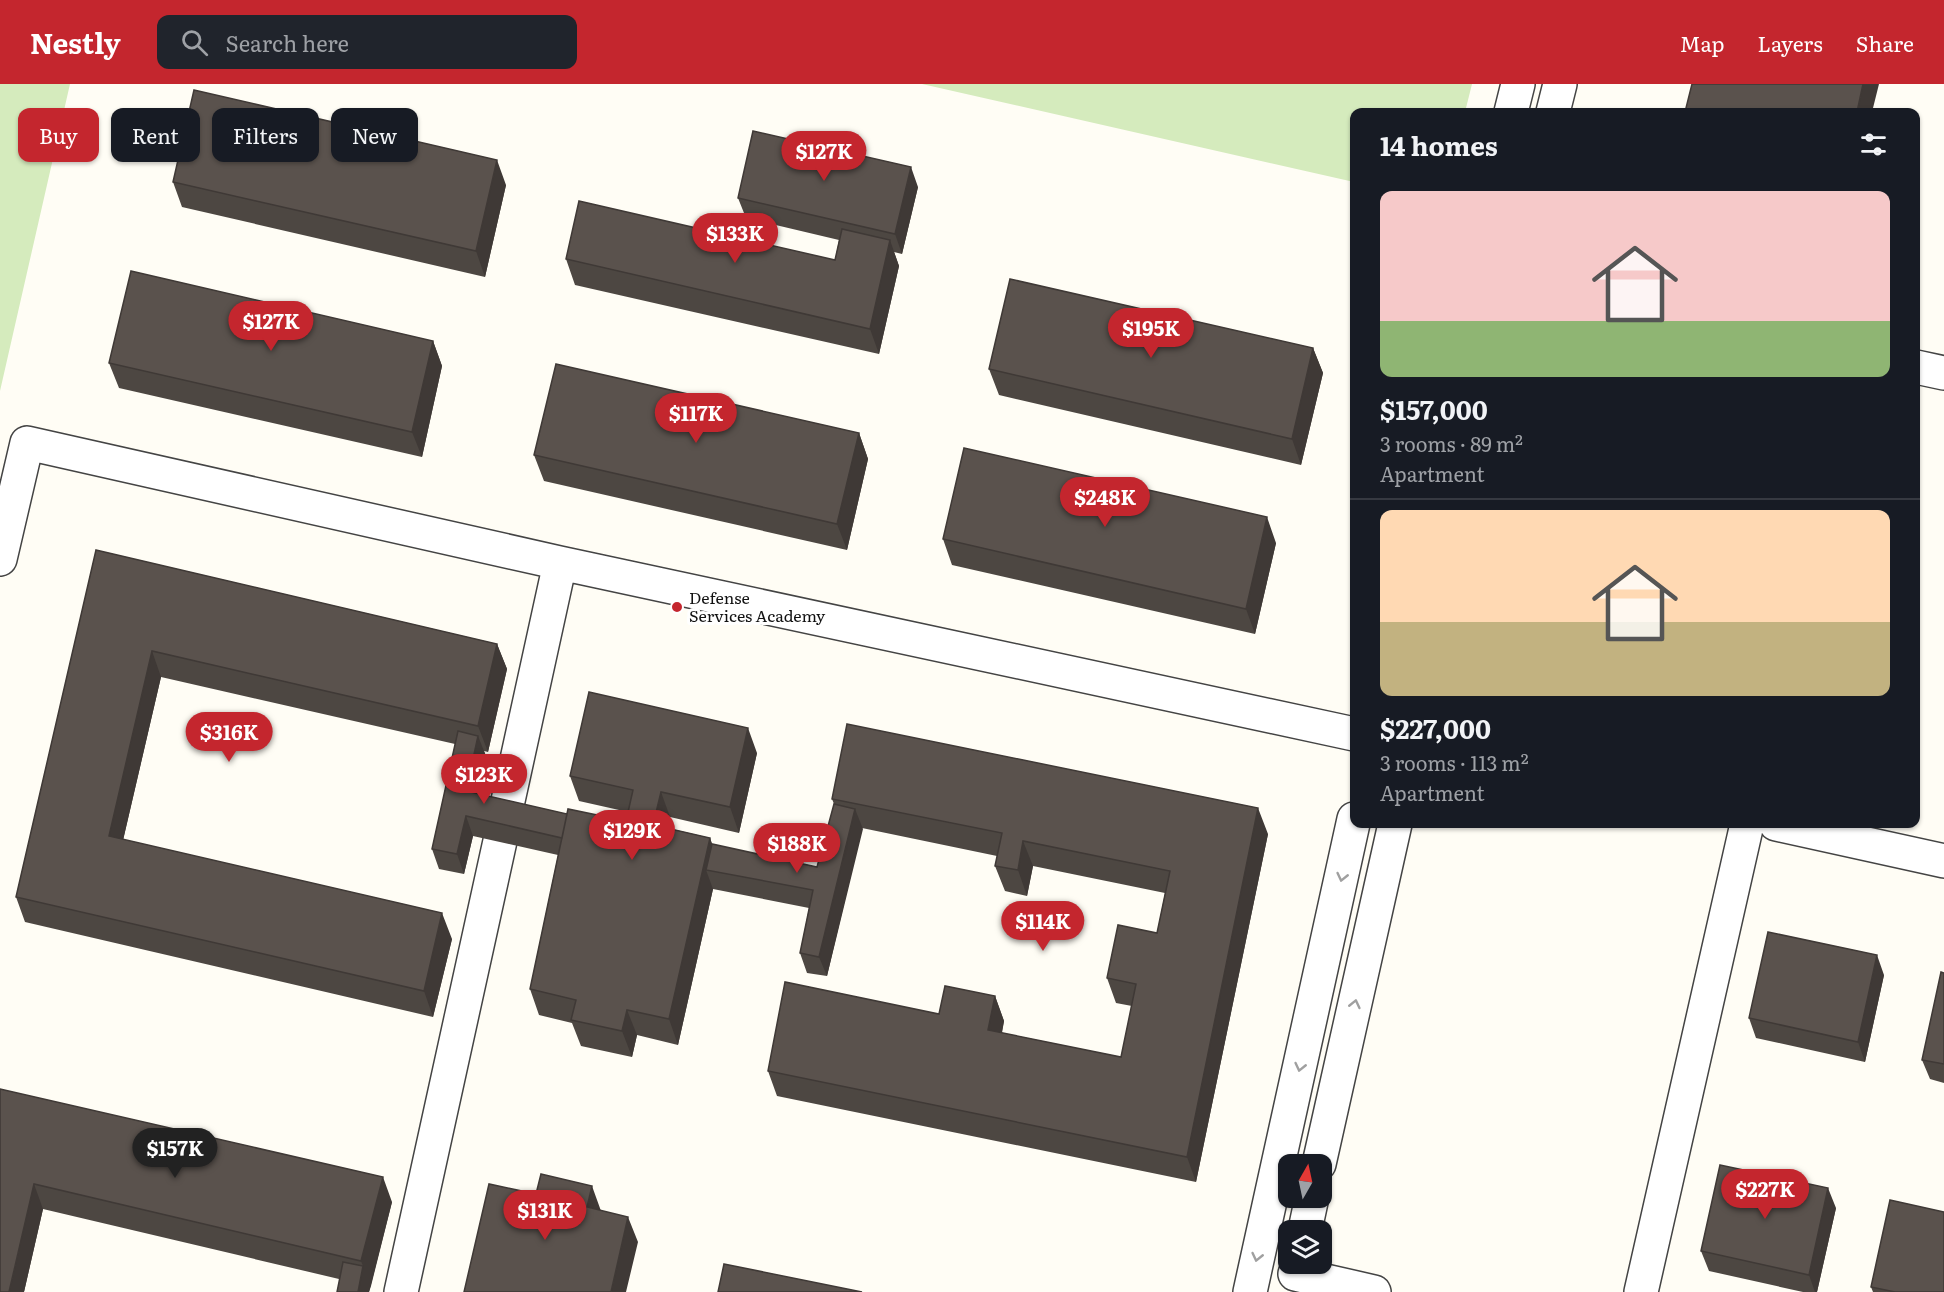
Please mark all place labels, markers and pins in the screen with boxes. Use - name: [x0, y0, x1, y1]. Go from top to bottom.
- pin: $127K: [782, 131, 866, 182]
- pin: $133K: [693, 213, 777, 264]
- pin: $127K: [229, 301, 313, 352]
- pin: $195K: [1109, 308, 1193, 359]
- pin: $117K: [654, 393, 738, 444]
- pin: $248K: [1063, 477, 1147, 528]
- place label: Defense Services Academy: [689, 585, 826, 627]
- marker: Defense Services Academy: [670, 600, 684, 614]
- pin: $316K: [187, 712, 271, 763]
- pin: $123K: [442, 754, 526, 805]
- pin: $129K: [590, 810, 674, 861]
- pin: $188K: [755, 823, 839, 874]
- pin: $114K: [1001, 901, 1085, 952]
- pin: $157K: [133, 1128, 217, 1179]
- pin: $227K: [1723, 1169, 1807, 1220]
- pin: $131K: [503, 1190, 587, 1241]

